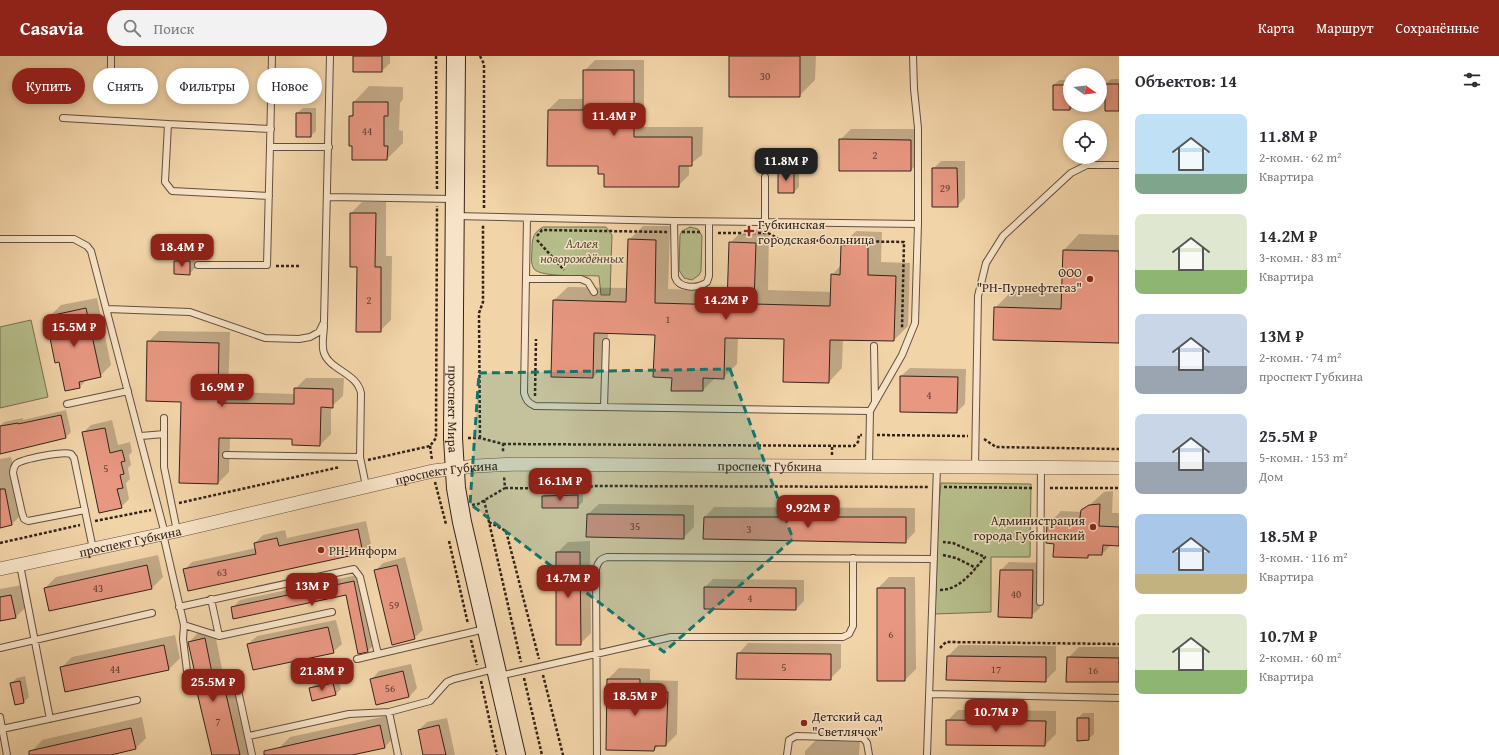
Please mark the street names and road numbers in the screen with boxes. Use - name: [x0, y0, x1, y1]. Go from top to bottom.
- street label: проспект Мира: [443, 365, 463, 454]
- street label: проспект Губкина: [393, 456, 499, 490]
- street label: проспект Губкина: [718, 456, 823, 476]
- street label: проспект Губкина: [77, 521, 184, 562]

